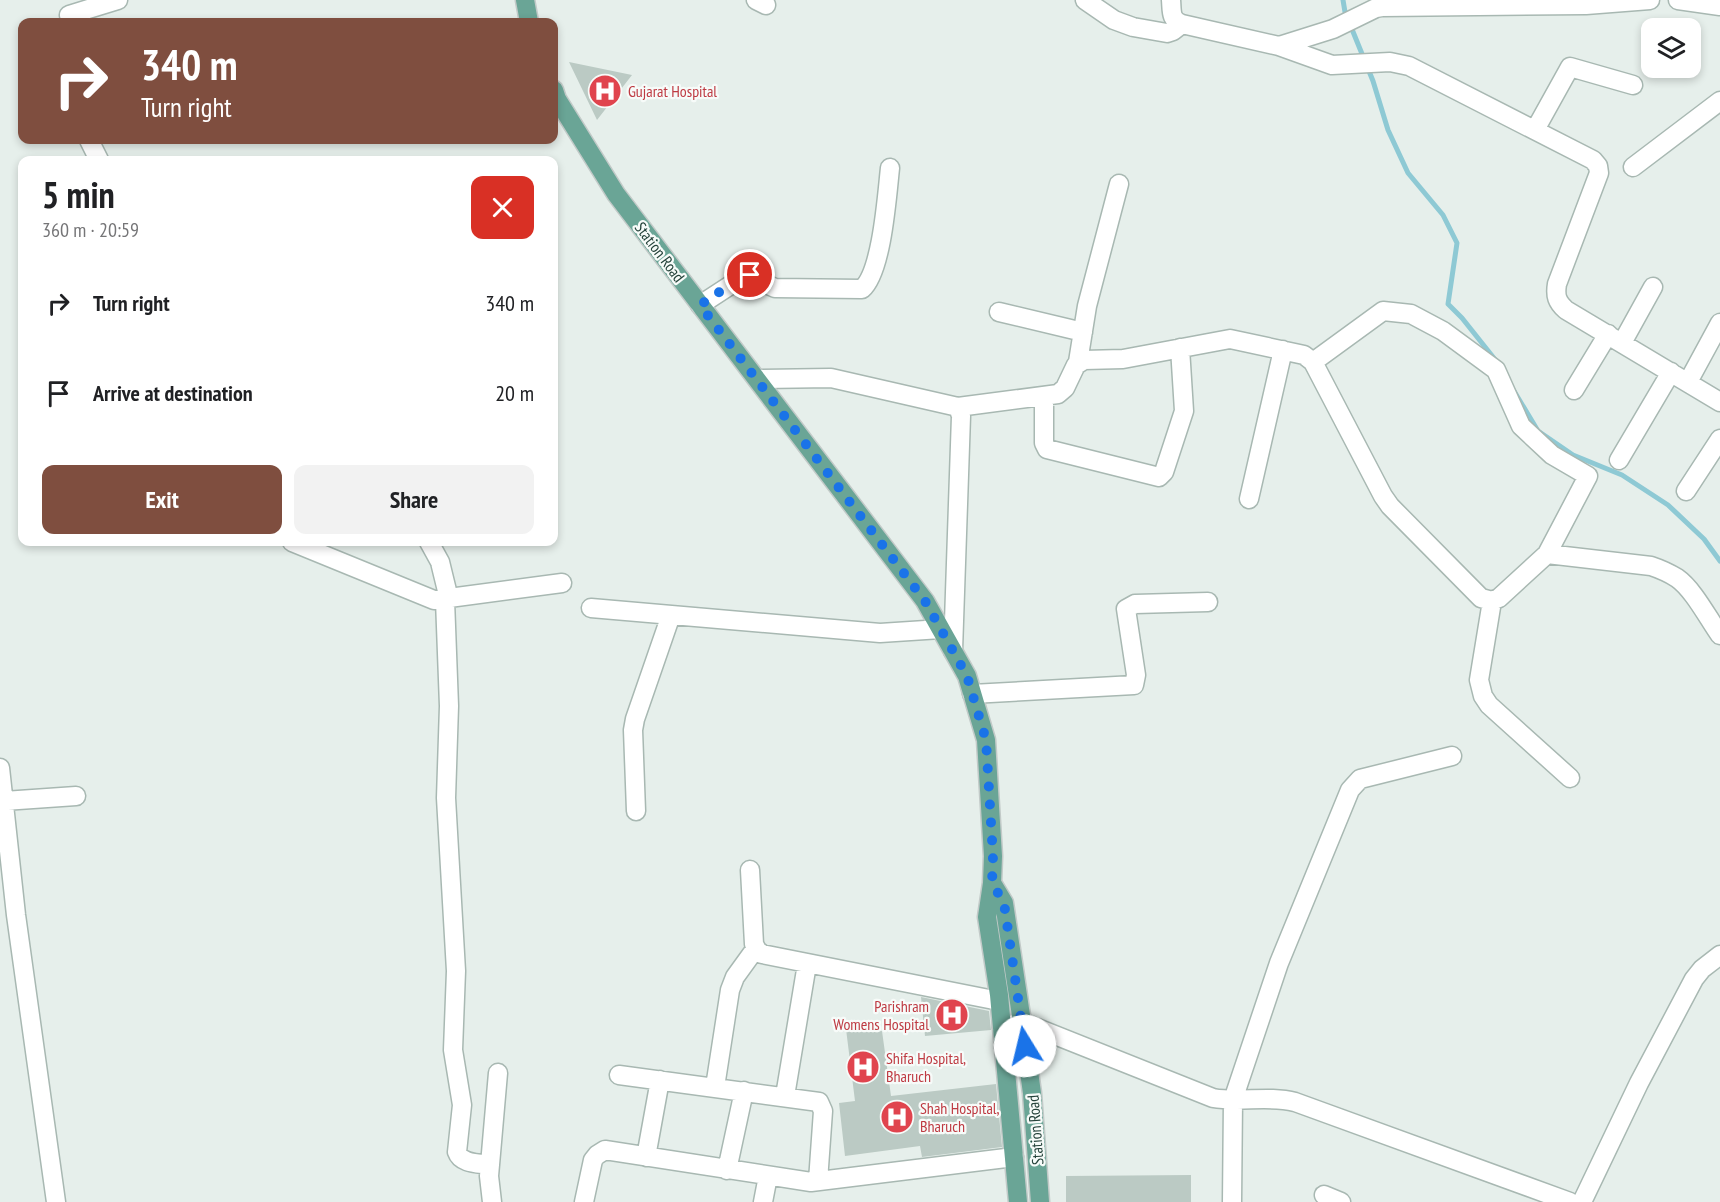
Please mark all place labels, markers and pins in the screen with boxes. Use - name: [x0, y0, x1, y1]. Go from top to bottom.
- hospital icon: Gujarat Hospital: [587, 73, 623, 109]
- place label: Gujarat Hospital: [628, 81, 717, 101]
- pin: [724, 249, 775, 300]
- place label: Parishram Womens Hospital: [833, 996, 929, 1034]
- hospital icon: Parishram Womens Hospital: [934, 997, 970, 1033]
- place label: Shifa Hospital, Bharuch: [886, 1048, 966, 1086]
- hospital icon: Shifa Hospital, Bharuch: [845, 1049, 881, 1085]
- place label: Shah Hospital, Bharuch: [920, 1098, 1000, 1136]
- hospital icon: Shah Hospital, Bharuch: [879, 1099, 915, 1135]

